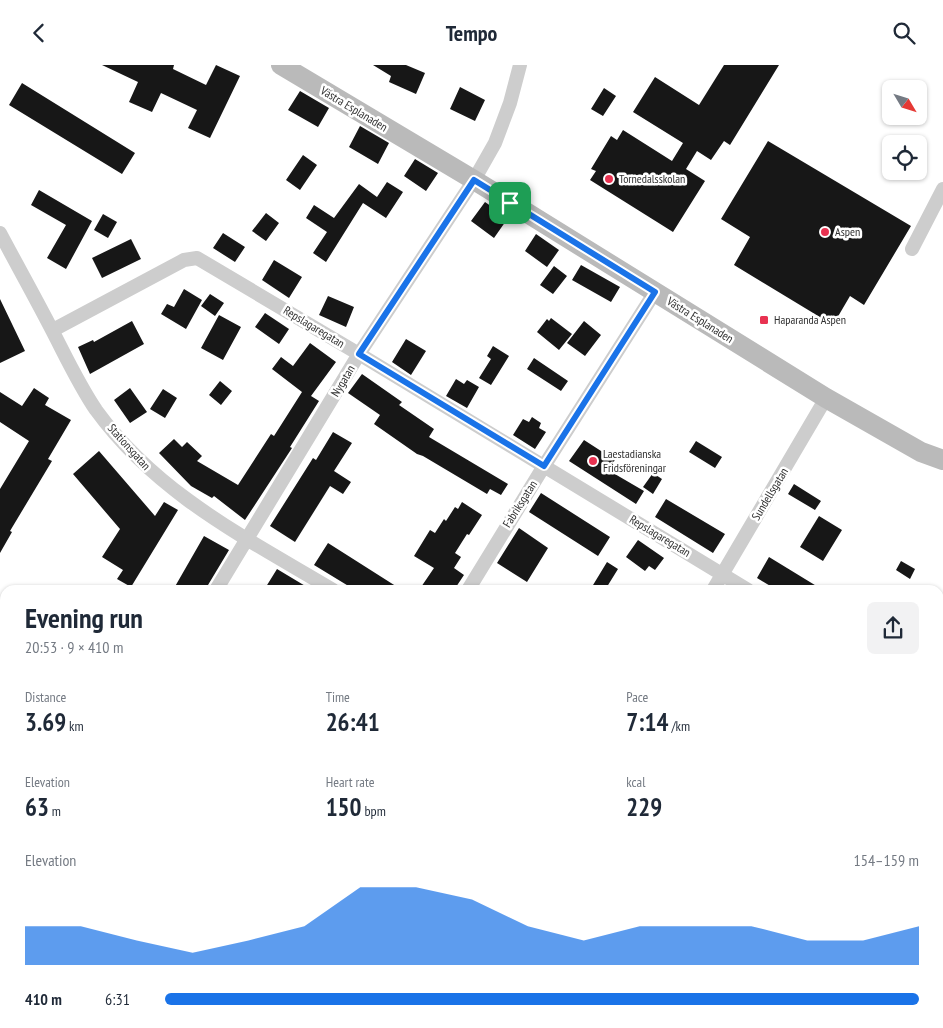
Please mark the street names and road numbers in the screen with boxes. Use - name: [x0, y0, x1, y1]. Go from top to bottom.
- street label: Västra Esplanaden: [317, 82, 390, 134]
- street label: Västra Esplanaden: [663, 293, 736, 346]
- street label: Repslagaregatan: [281, 302, 348, 351]
- street label: Nygatan: [327, 362, 358, 399]
- street label: Stationsgatan: [105, 420, 154, 473]
- street label: Sundellsgatan: [748, 465, 791, 523]
- street label: Fabriksgatan: [499, 477, 540, 530]
- street label: Repslagaregatan: [627, 511, 694, 560]

